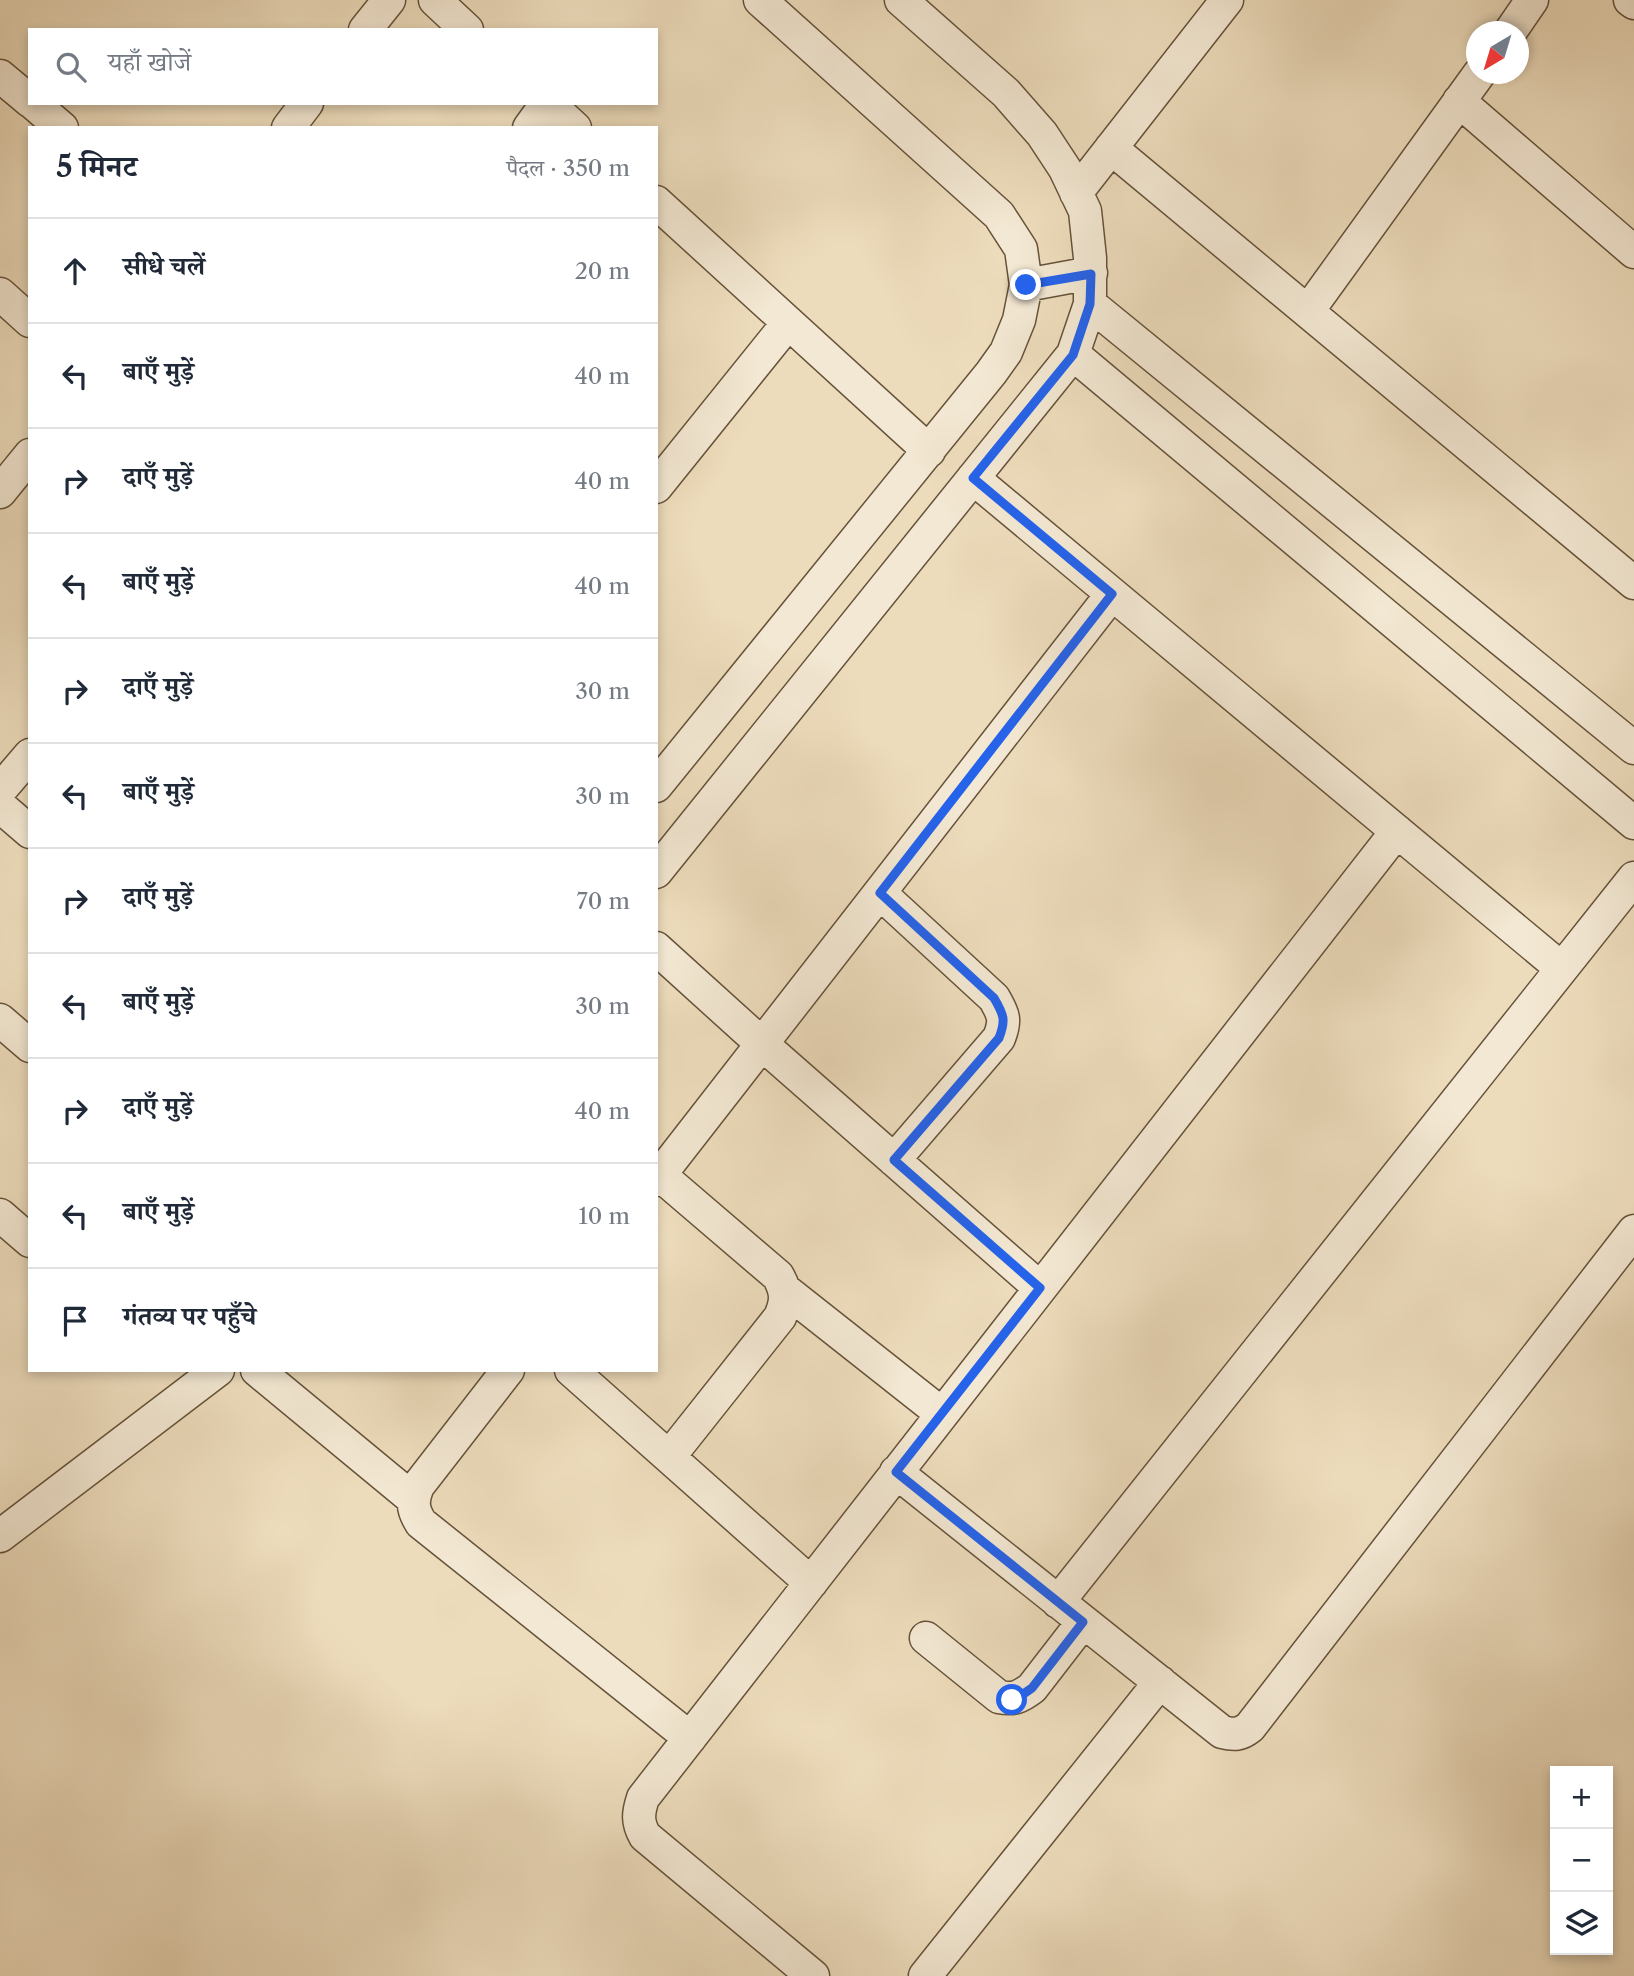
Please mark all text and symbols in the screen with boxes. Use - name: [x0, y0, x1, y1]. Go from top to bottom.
- north arrow: [1466, 21, 1529, 84]
- search box: [28, 28, 658, 105]
- text: यहाँ खोजें: [108, 46, 191, 78]
- icon: search: [52, 48, 90, 86]
- text: 5 मिनट: [56, 148, 137, 185]
- text: पैदल · 350 m: [506, 154, 630, 182]
- text: सीधे चलें: [123, 250, 205, 282]
- icon: ahead: [56, 252, 94, 290]
- text: 20 m: [575, 257, 630, 285]
- route end: [1010, 269, 1041, 300]
- text: बाएँ मुड़ें: [123, 355, 194, 387]
- icon: left: [56, 357, 94, 395]
- text: 40 m: [575, 362, 630, 390]
- text: दाएँ मुड़ें: [123, 460, 193, 492]
- icon: right: [56, 462, 94, 500]
- text: 40 m: [575, 467, 630, 495]
- text: बाएँ मुड़ें: [123, 565, 194, 597]
- icon: left: [56, 567, 94, 605]
- text: 40 m: [575, 572, 630, 600]
- text: दाएँ मुड़ें: [123, 670, 193, 702]
- icon: right: [56, 672, 94, 710]
- text: 30 m: [575, 677, 630, 705]
- text: बाएँ मुड़ें: [123, 775, 194, 807]
- icon: left: [56, 777, 94, 815]
- text: 30 m: [575, 782, 630, 810]
- text: दाएँ मुड़ें: [123, 880, 193, 912]
- icon: right: [56, 882, 94, 920]
- text: 70 m: [577, 887, 630, 915]
- text: बाएँ मुड़ें: [123, 985, 194, 1017]
- icon: left: [56, 987, 94, 1025]
- text: 30 m: [575, 992, 630, 1020]
- text: दाएँ मुड़ें: [123, 1090, 193, 1122]
- icon: right: [56, 1092, 94, 1130]
- text: 40 m: [575, 1097, 630, 1125]
- text: बाएँ मुड़ें: [123, 1195, 194, 1227]
- icon: left: [56, 1197, 94, 1235]
- text: 10 m: [578, 1202, 630, 1230]
- text: गंतव्य पर पहुँचे: [123, 1300, 256, 1332]
- icon: arrive: [56, 1302, 94, 1340]
- route start: [996, 1684, 1027, 1715]
- map controls: [1550, 1766, 1613, 1955]
- button: +: [1550, 1766, 1613, 1829]
- button: −: [1550, 1829, 1613, 1892]
- button: layers: [1550, 1892, 1613, 1955]

